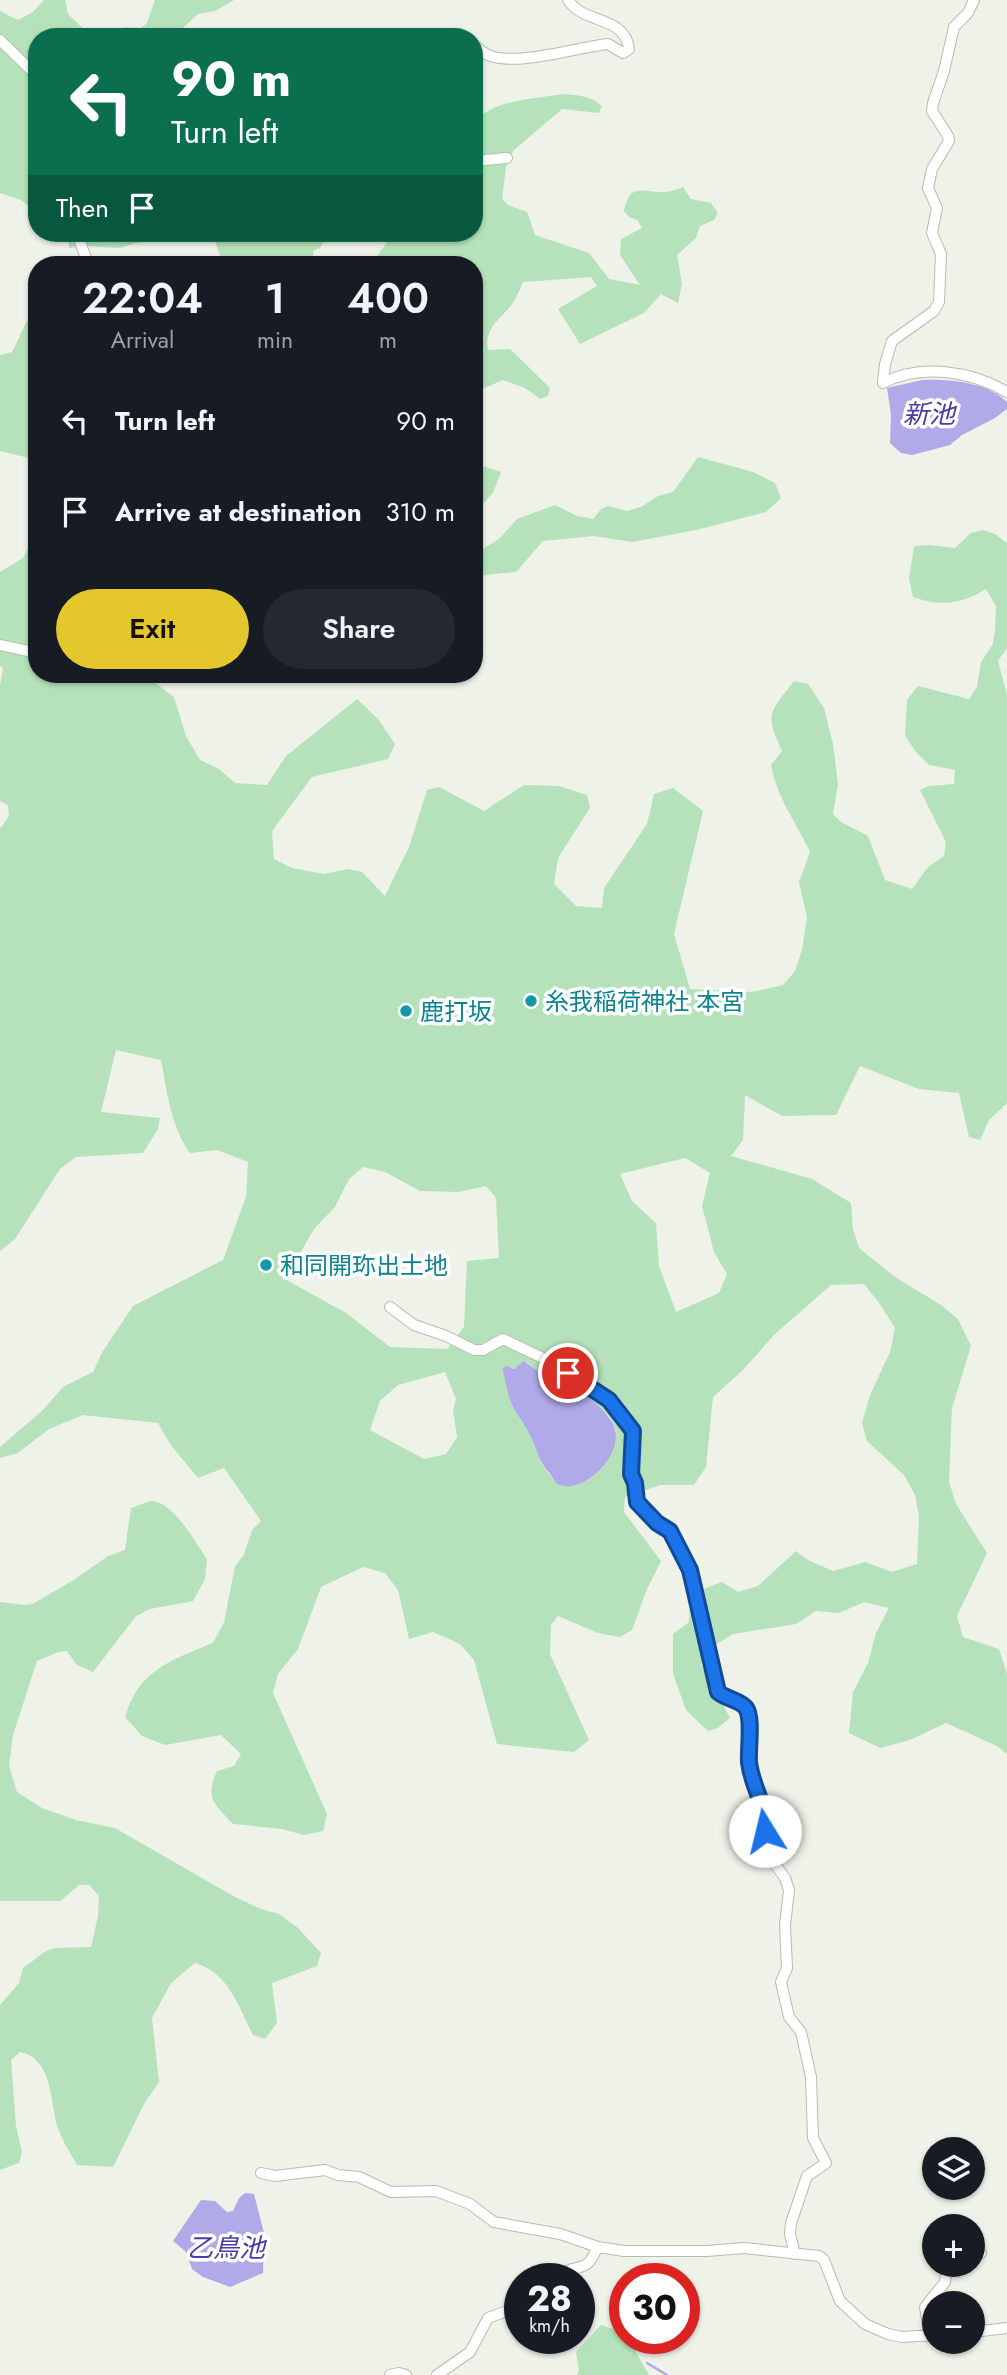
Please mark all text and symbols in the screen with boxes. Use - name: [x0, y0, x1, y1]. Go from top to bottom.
- text: 90 m: [171, 44, 291, 114]
- icon: left: [56, 56, 147, 147]
- text: Turn left: [171, 109, 278, 155]
- text: Then: [56, 189, 109, 227]
- icon: arrive: [123, 189, 161, 227]
- text: 22:04: [82, 268, 203, 329]
- text: 1: [265, 268, 285, 329]
- text: 400: [347, 268, 429, 329]
- text: Arrival: [111, 323, 174, 357]
- text: min: [257, 323, 293, 357]
- text: m: [379, 323, 397, 357]
- water label: 新池: [903, 395, 958, 433]
- icon: left: [56, 402, 94, 440]
- text: Turn left: [115, 402, 215, 440]
- text: 90 m: [396, 402, 455, 440]
- icon: arrive: [56, 493, 94, 531]
- text: Arrive at destination: [115, 493, 362, 531]
- text: 310 m: [385, 493, 455, 531]
- button: Exit: [56, 589, 249, 669]
- button: Share: [263, 589, 455, 669]
- place label: 糸我稲荷神社 本宮: [545, 984, 744, 1019]
- marker: 糸我稲荷神社 本宮: [523, 993, 539, 1009]
- place label: 鹿打坂: [420, 994, 492, 1029]
- marker: 鹿打坂: [398, 1003, 414, 1019]
- place label: 和同開珎出土地: [280, 1248, 448, 1283]
- marker: 和同開珎出土地: [258, 1257, 274, 1273]
- pin: [538, 1343, 598, 1403]
- icon: arrive: [549, 1354, 587, 1392]
- position arrow: [728, 1794, 802, 1868]
- map controls: [922, 2137, 985, 2354]
- button: layers: [922, 2137, 985, 2200]
- button: +: [922, 2214, 985, 2277]
- water label: 乙鳥池: [187, 2229, 268, 2267]
- speed limit sign: 30: [609, 2263, 700, 2354]
- text: 28: [527, 2274, 572, 2324]
- button: −: [922, 2291, 985, 2354]
- text: km/h: [529, 2313, 570, 2339]

